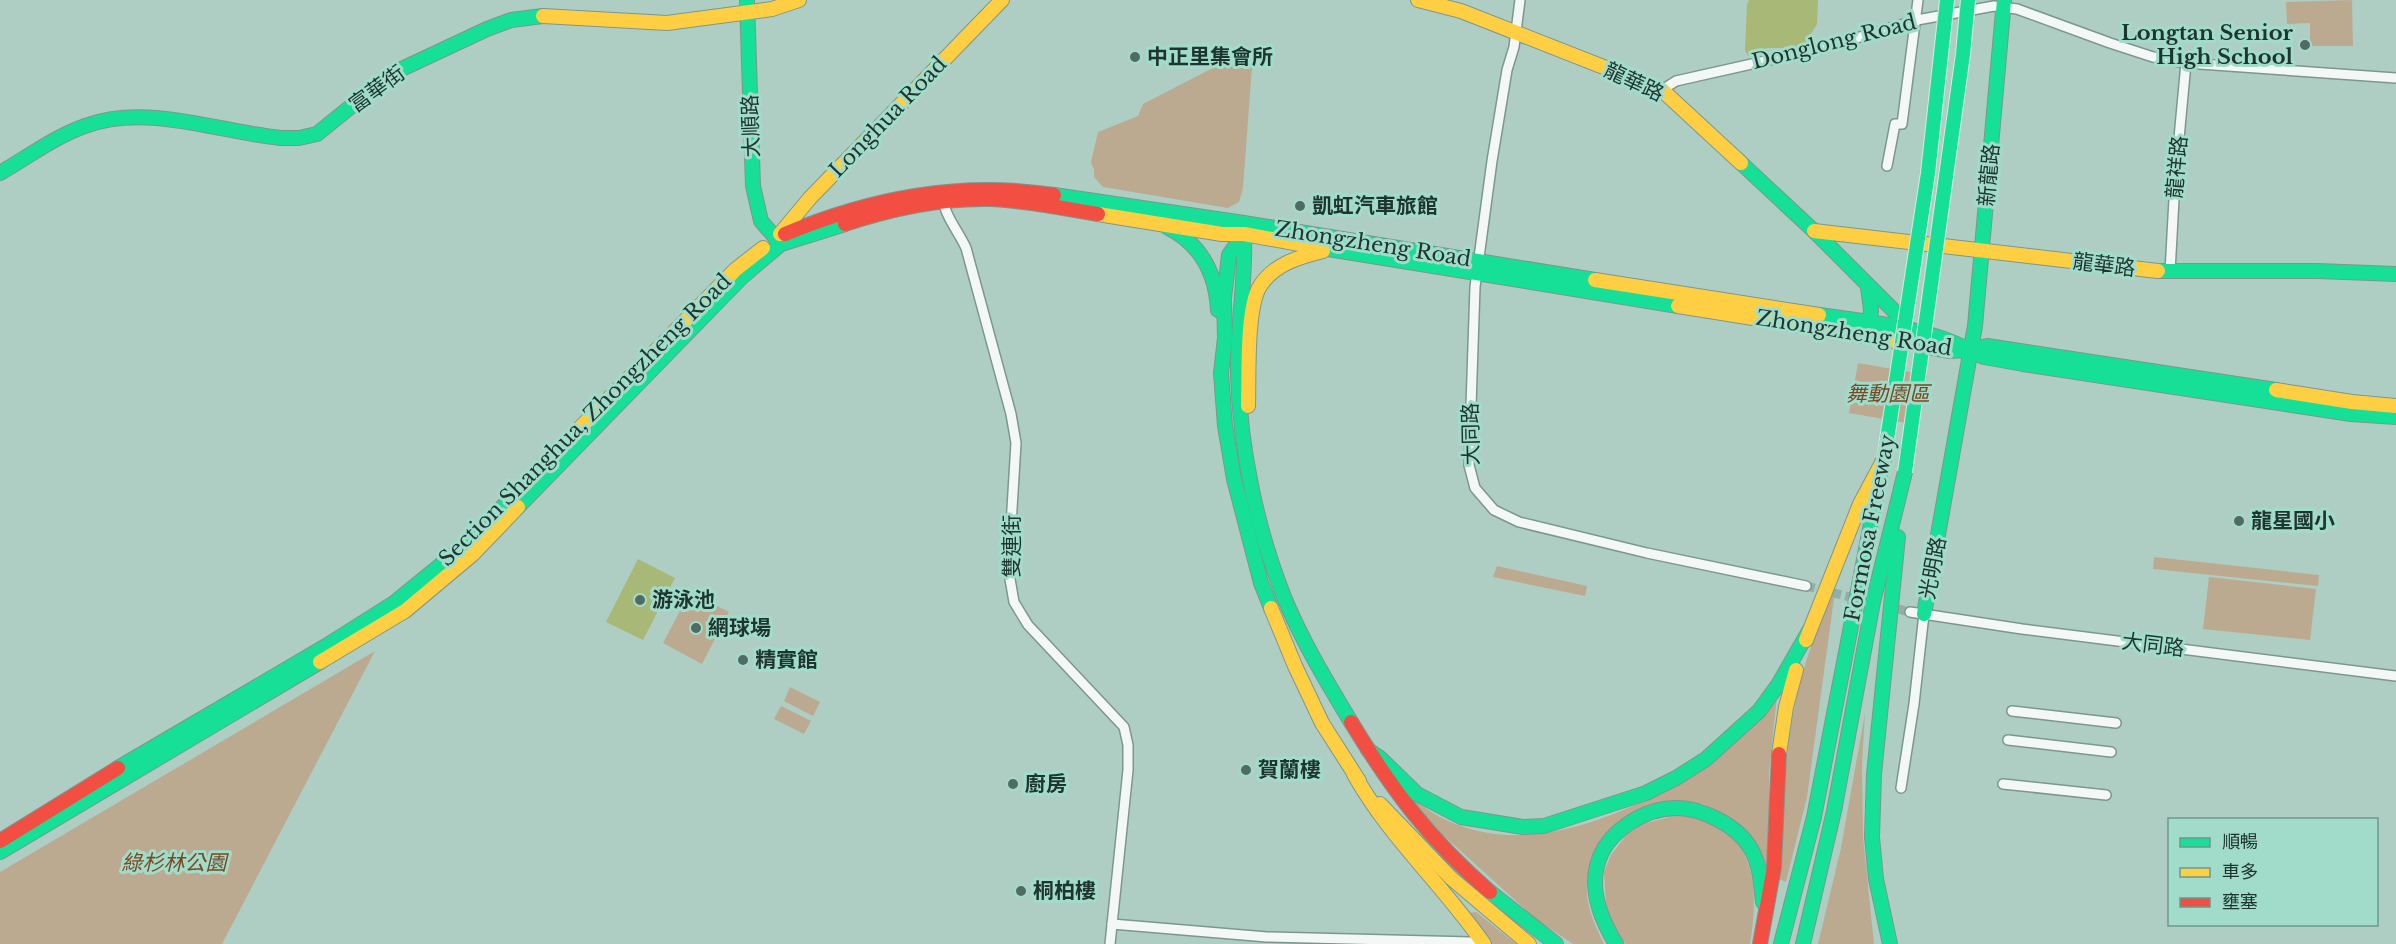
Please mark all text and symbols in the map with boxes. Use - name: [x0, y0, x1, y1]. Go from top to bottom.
- street label: Donglong Road: [1749, 9, 1919, 75]
- place label: Longtan Senior High School: [2121, 20, 2294, 70]
- marker: Longtan Senior High School: [2298, 38, 2312, 52]
- place label: 中正里集會所: [1147, 44, 1273, 70]
- marker: 中正里集會所: [1128, 50, 1142, 64]
- street label: Longhua Road: [824, 51, 952, 183]
- street label: 龍華路: [1600, 57, 1668, 107]
- street label: 富華街: [344, 60, 410, 118]
- street label: 大順路: [737, 94, 765, 158]
- street label: 龍祥路: [2161, 134, 2193, 200]
- street label: 新龍路: [1973, 142, 2005, 208]
- place label: 凱虹汽車旅館: [1312, 193, 1438, 219]
- marker: 凱虹汽車旅館: [1293, 199, 1307, 213]
- street label: Zhongzheng Road: [1273, 216, 1473, 272]
- street label: 龍華路: [2071, 248, 2137, 282]
- street label: Section Shanghua, Zhongzheng Road: [433, 268, 737, 572]
- street label: Zhongzheng Road: [1754, 305, 1954, 361]
- park label: 舞動園區: [1846, 381, 1933, 407]
- street label: 大同路: [1457, 402, 1485, 466]
- street label: Formosa Freeway: [1839, 432, 1901, 624]
- place label: 龍星國小: [2251, 508, 2335, 534]
- marker: 龍星國小: [2232, 514, 2246, 528]
- street label: 雙連街: [999, 515, 1025, 578]
- street label: 光明路: [1914, 535, 1952, 601]
- place label: 游泳池: [652, 587, 715, 613]
- marker: 游泳池: [633, 593, 647, 607]
- place label: 網球場: [708, 615, 771, 641]
- marker: 網球場: [689, 621, 703, 635]
- street label: 大同路: [2120, 628, 2186, 662]
- place label: 精實館: [755, 647, 818, 673]
- marker: 精實館: [736, 653, 750, 667]
- place label: 賀蘭樓: [1258, 757, 1321, 783]
- marker: 賀蘭樓: [1239, 763, 1253, 777]
- place label: 廚房: [1025, 771, 1067, 797]
- marker: 廚房: [1006, 777, 1020, 791]
- legend: [2168, 818, 2378, 926]
- text: 順暢: [2222, 831, 2258, 853]
- park label: 綠杉林公園: [122, 850, 229, 876]
- text: 車多: [2222, 861, 2258, 883]
- place label: 桐柏樓: [1033, 878, 1096, 904]
- marker: 桐柏樓: [1014, 884, 1028, 898]
- text: 壅塞: [2222, 891, 2258, 913]

